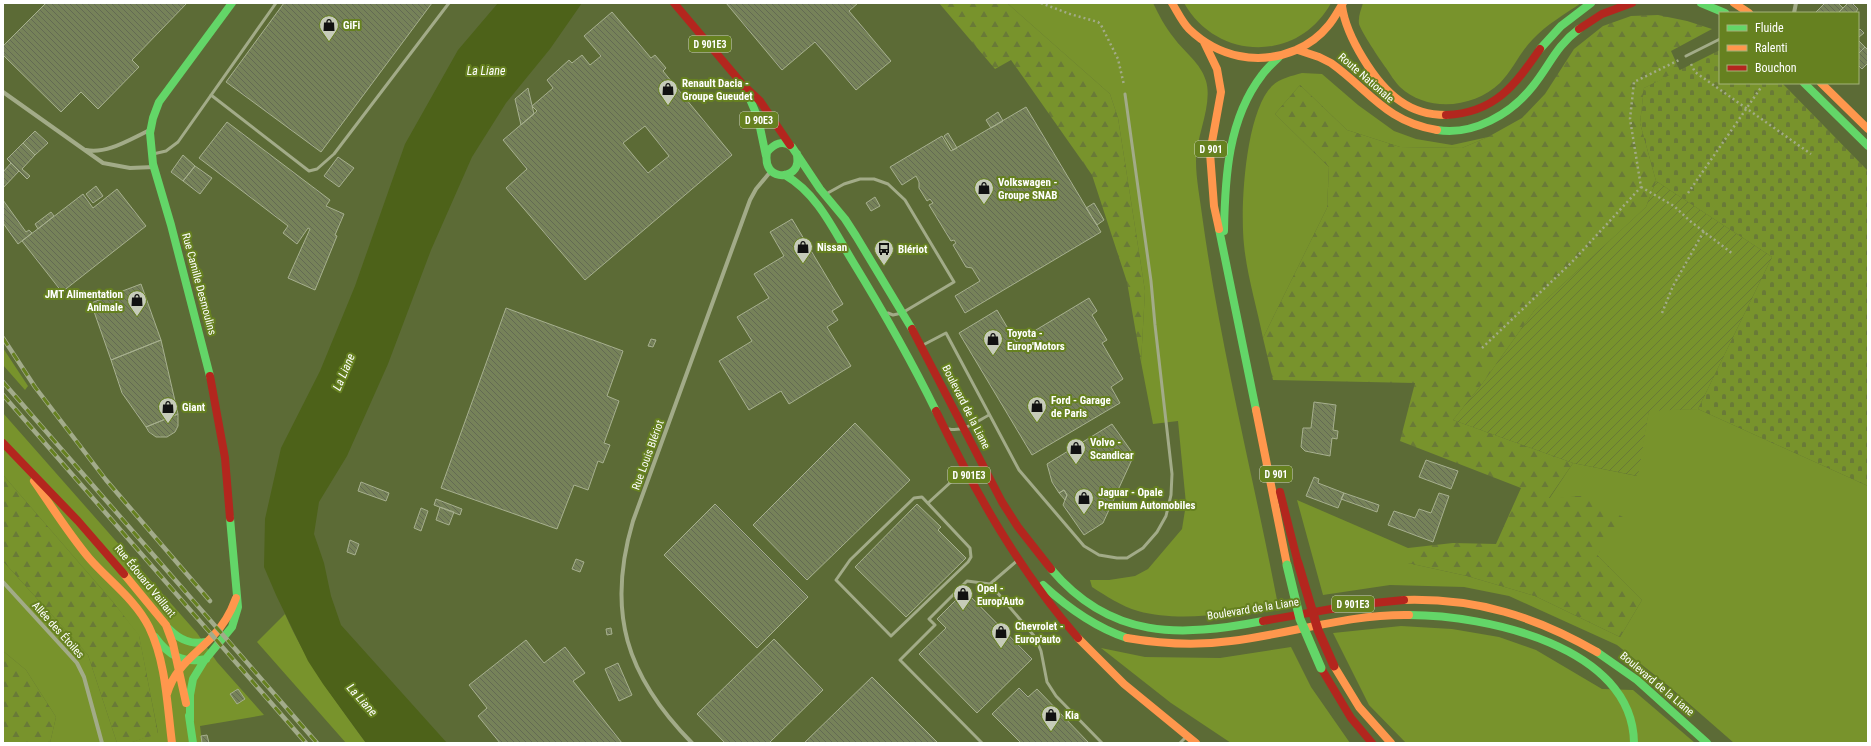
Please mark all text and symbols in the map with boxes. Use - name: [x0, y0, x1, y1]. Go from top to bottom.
- legend: [1719, 12, 1859, 84]
- shop icon: GiFi: [318, 14, 340, 42]
- place label: GiFi: [343, 19, 360, 32]
- text: Fluide: [1755, 21, 1784, 35]
- road number: D 901E3: [689, 36, 731, 52]
- text: Ralenti: [1755, 41, 1788, 55]
- street label: Route Nationale: [1336, 50, 1396, 106]
- text: Bouchon: [1755, 61, 1797, 75]
- water label: La Liane: [467, 64, 506, 78]
- place label: Renault Dacia - Groupe Gueudet: [682, 77, 753, 103]
- shop icon: Renault Dacia - Groupe Gueudet: [657, 78, 679, 106]
- road number: D 90E3: [740, 112, 778, 128]
- road number: D 901: [1195, 141, 1227, 157]
- place label: Volkswagen - Groupe SNAB: [998, 176, 1058, 202]
- shop icon: Volkswagen - Groupe SNAB: [973, 177, 995, 205]
- street label: Rue Camille Desmoulins: [179, 232, 219, 336]
- shop icon: Nissan: [792, 236, 814, 264]
- bus stop icon: Blériot: [873, 238, 895, 266]
- place label: Nissan: [817, 241, 847, 254]
- place label: Blériot: [898, 243, 928, 256]
- place label: JMT Alimentation Animale: [45, 288, 123, 314]
- shop icon: JMT Alimentation Animale: [126, 289, 148, 317]
- place label: Toyota - Europ'Motors: [1007, 327, 1065, 353]
- shop icon: Toyota - Europ'Motors: [982, 328, 1004, 356]
- water label: La Liane: [330, 351, 358, 393]
- street label: Boulevard de la Liane: [939, 363, 993, 451]
- place label: Ford - Garage de Paris: [1051, 394, 1111, 420]
- shop icon: Ford - Garage de Paris: [1026, 395, 1048, 423]
- shop icon: Giant: [157, 396, 179, 424]
- place label: Giant: [182, 401, 206, 414]
- street label: Rue Louis Blériot: [629, 418, 667, 492]
- place label: Volvo - Scandicar: [1090, 436, 1134, 462]
- shop icon: Volvo - Scandicar: [1065, 437, 1087, 465]
- road number: D 901: [1260, 466, 1292, 482]
- road number: D 901E3: [948, 467, 990, 483]
- place label: Jaguar - Opale Premium Automobiles: [1098, 486, 1196, 512]
- shop icon: Jaguar - Opale Premium Automobiles: [1073, 487, 1095, 515]
- street label: Rue Édouard Vaillant: [112, 542, 178, 620]
- place label: Opel - Europ'Auto: [977, 582, 1024, 608]
- shop icon: Opel - Europ'Auto: [952, 583, 974, 611]
- street label: Boulevard de la Liane: [1206, 595, 1300, 623]
- road number: D 901E3: [1332, 596, 1374, 612]
- street label: Allée des Étoiles: [29, 599, 87, 661]
- place label: Chevrolet - Europ'auto: [1015, 620, 1064, 646]
- shop icon: Chevrolet - Europ'auto: [990, 621, 1012, 649]
- street label: Boulevard de la Liane: [1617, 649, 1697, 719]
- water label: La Liane: [344, 681, 381, 719]
- shop icon: Kia: [1040, 704, 1062, 732]
- place label: Kia: [1065, 709, 1079, 722]

